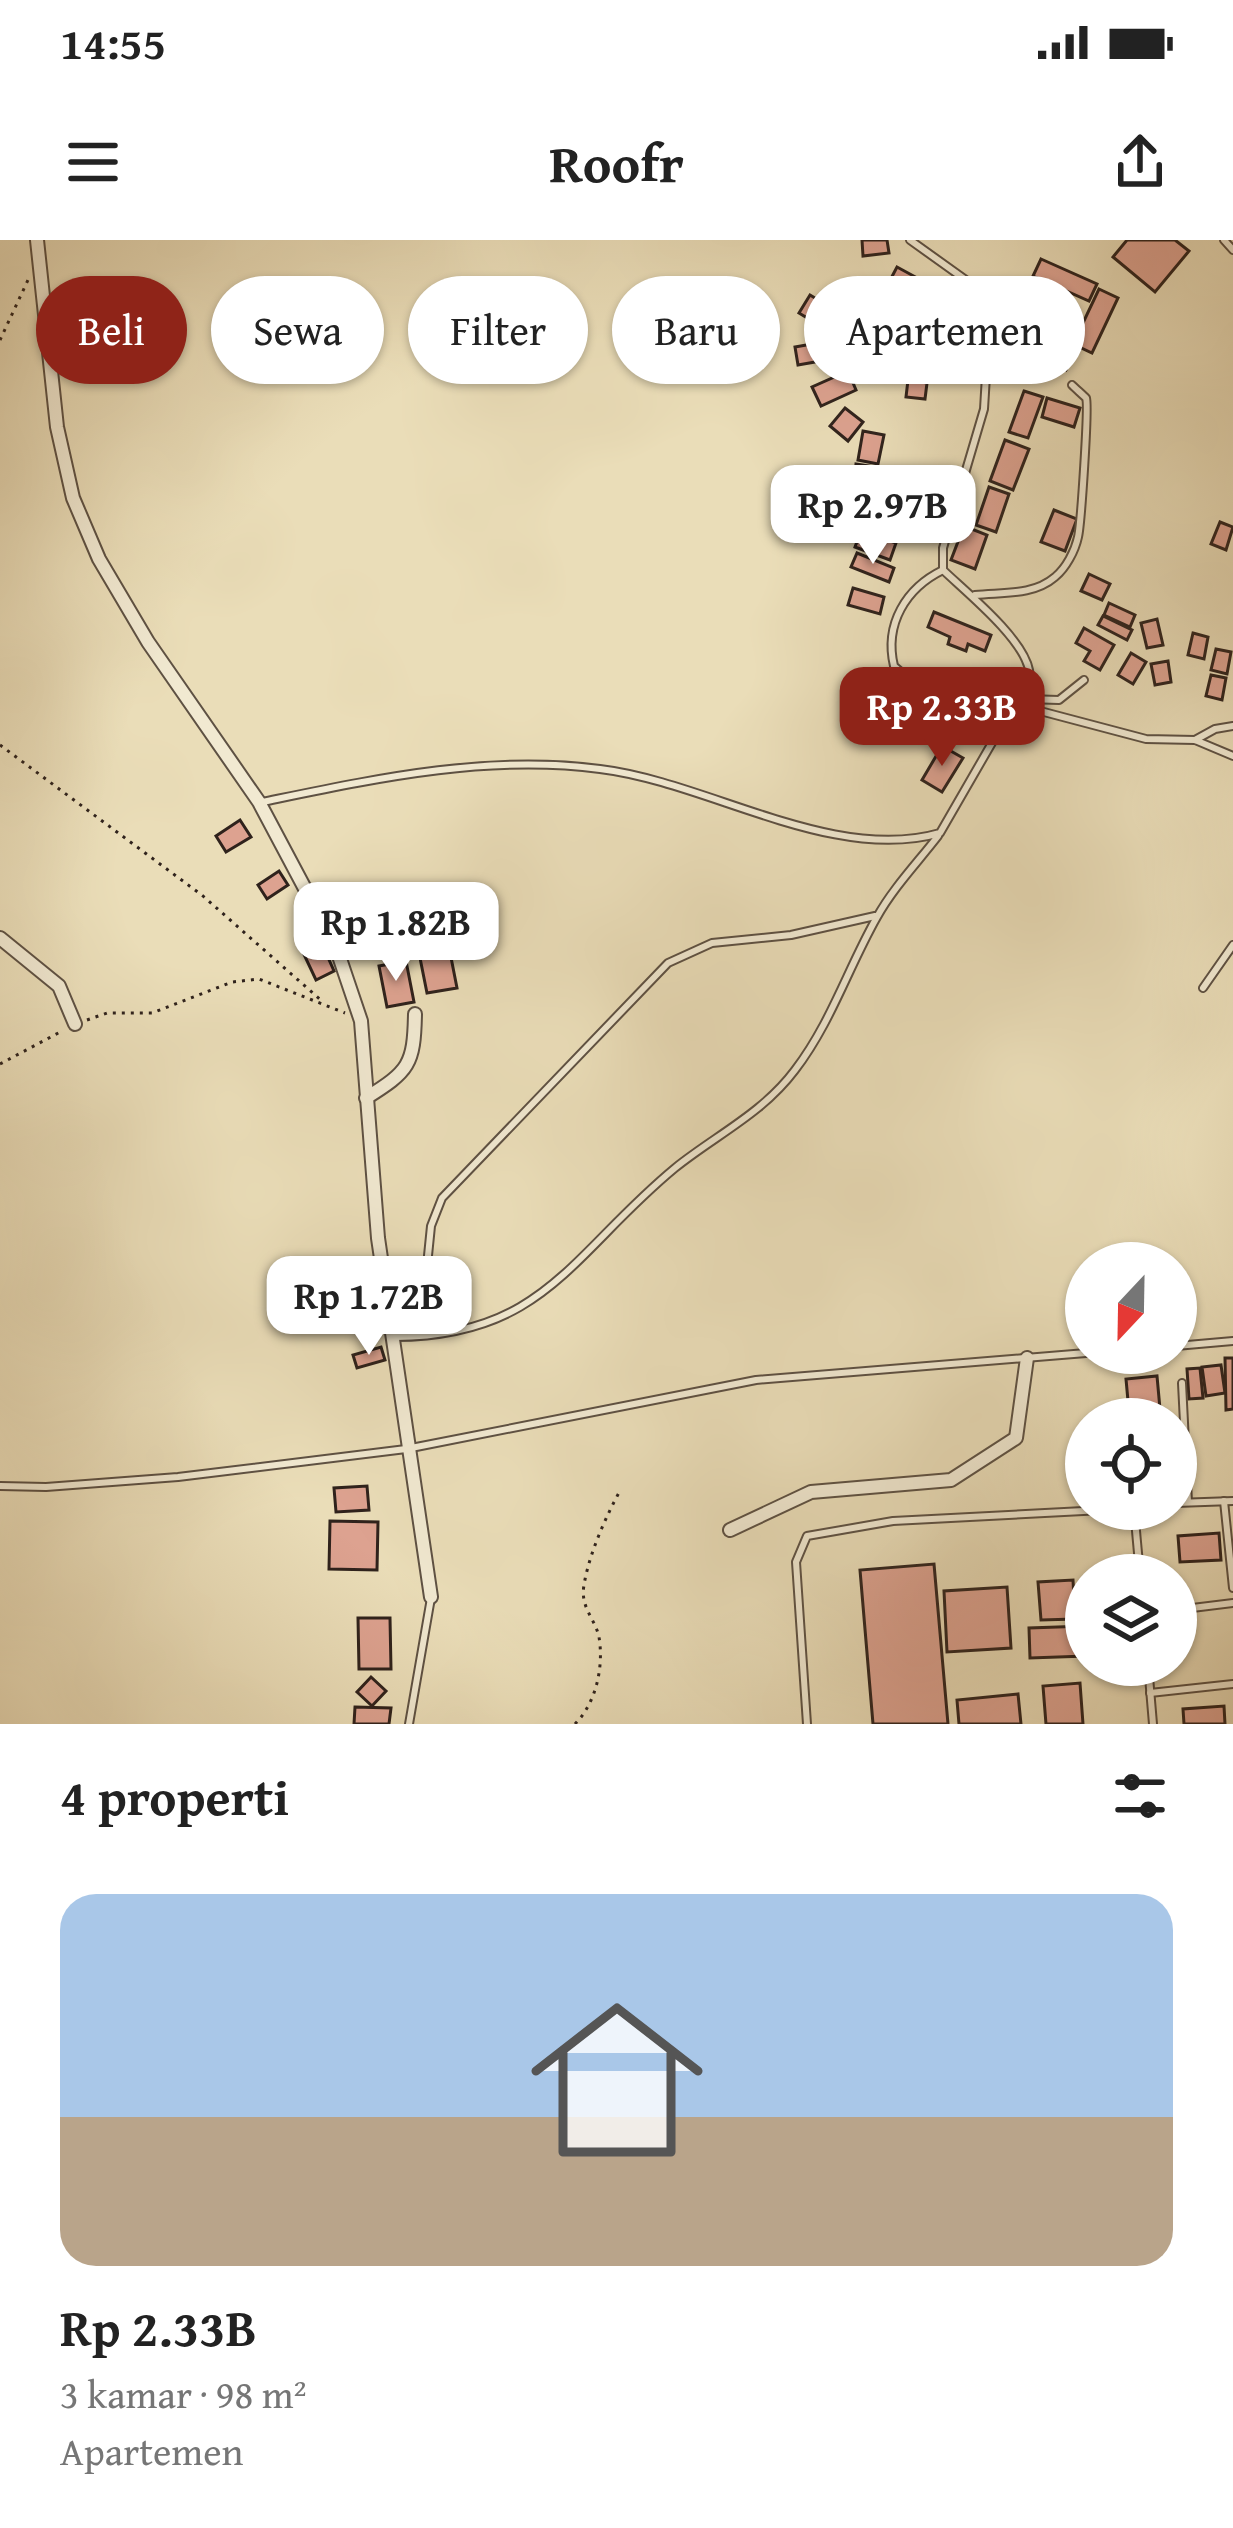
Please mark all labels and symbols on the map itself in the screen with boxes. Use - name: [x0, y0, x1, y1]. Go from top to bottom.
- pin: Rp 2.97B: [749, 465, 997, 567]
- pin: Rp 2.33B: [818, 667, 1066, 769]
- pin: Rp 1.82B: [272, 882, 520, 984]
- north arrow: [1065, 1242, 1197, 1374]
- pin: Rp 1.72B: [245, 1256, 493, 1358]

